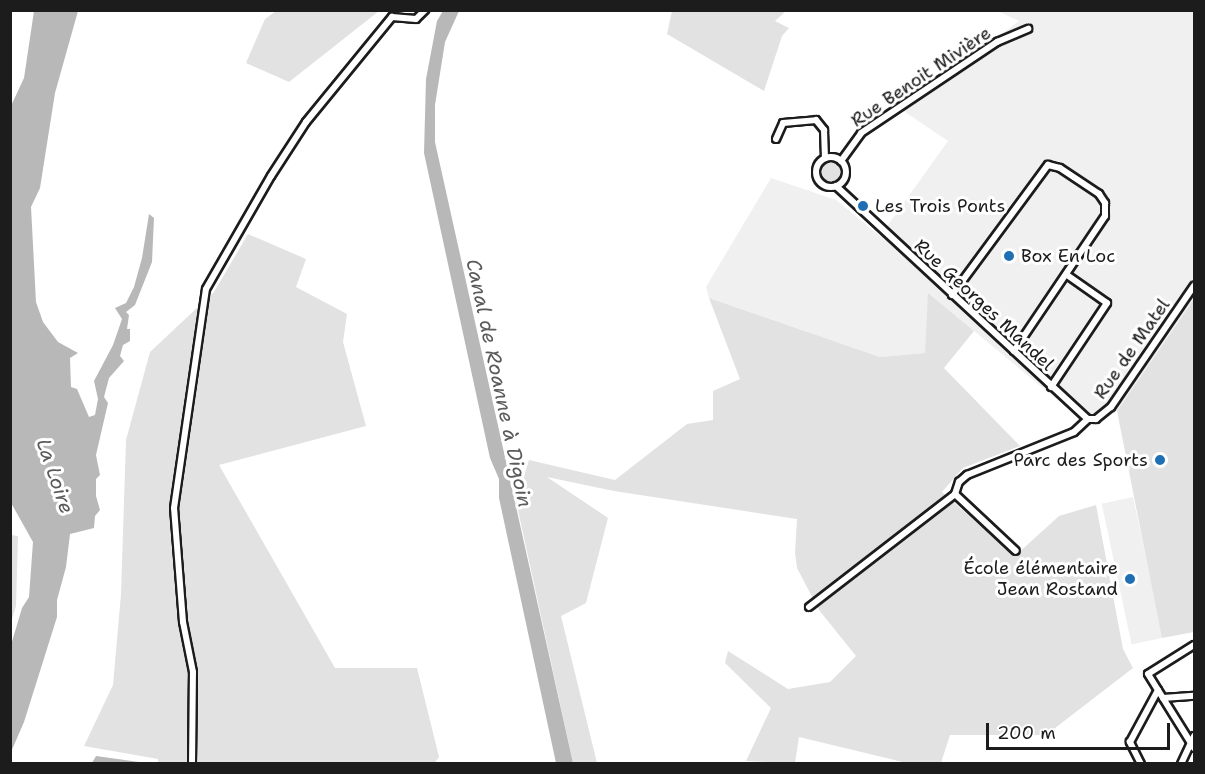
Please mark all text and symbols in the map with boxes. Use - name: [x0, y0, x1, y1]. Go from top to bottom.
- street label: Rue Benoit Mivière: [847, 22, 995, 132]
- place label: Les Trois Ponts: [875, 195, 1005, 217]
- marker: Les Trois Ponts: [856, 199, 870, 213]
- street label: Rue Georges Mandel: [910, 235, 1058, 375]
- place label: Box En Loc: [1021, 245, 1115, 267]
- marker: Box En Loc: [1002, 249, 1016, 263]
- water label: Canal de Roanne à Digoin: [461, 257, 537, 509]
- street label: Rue de Matel: [1090, 295, 1174, 403]
- water label: La Loire: [31, 435, 79, 517]
- place label: Parc des Sports: [1013, 449, 1148, 471]
- marker: Parc des Sports: [1153, 453, 1167, 467]
- place label: École élémentaire Jean Rostand: [963, 558, 1118, 600]
- marker: École élémentaire Jean Rostand: [1123, 572, 1137, 586]
- scale bar: [989, 711, 1174, 749]
- text: 200 m: [997, 721, 1056, 745]

